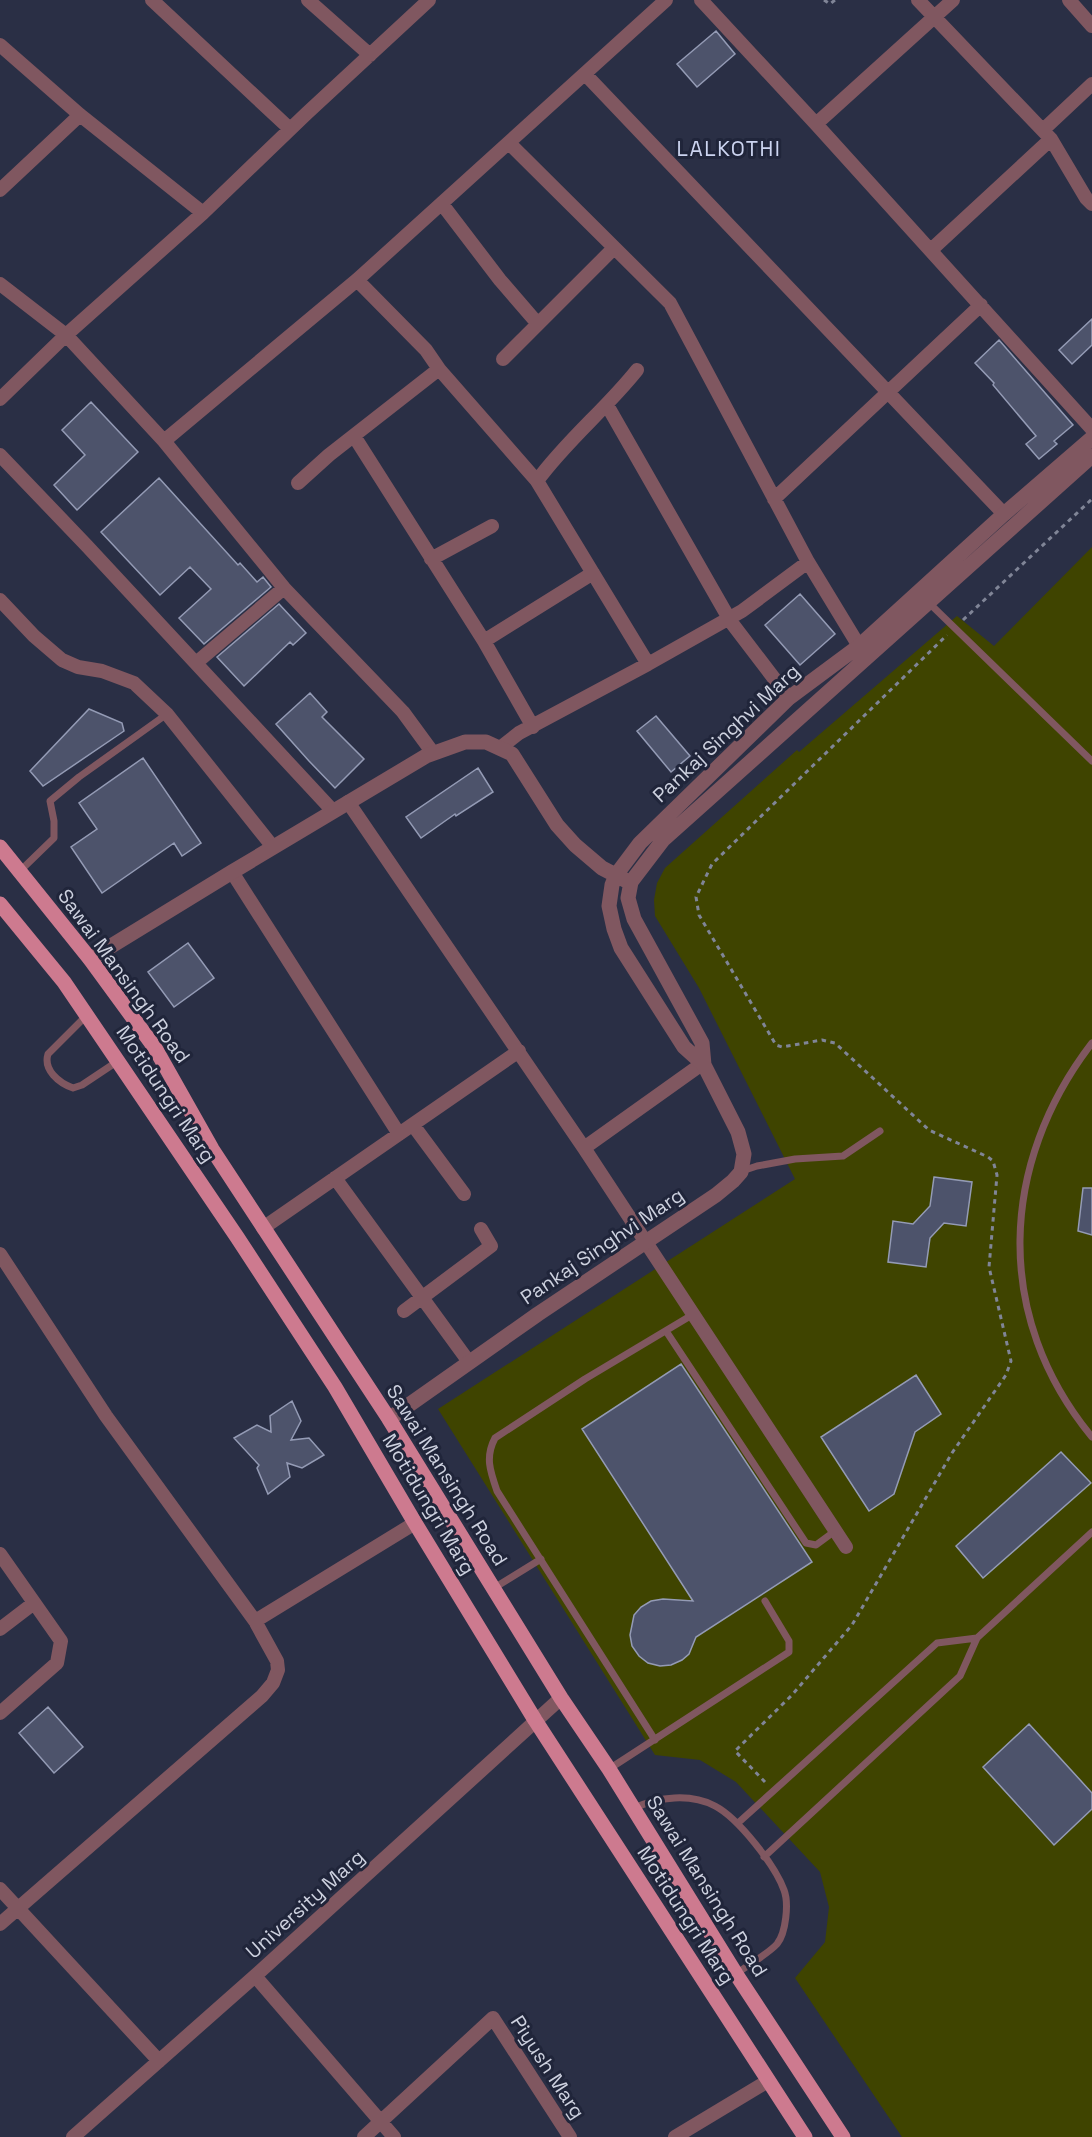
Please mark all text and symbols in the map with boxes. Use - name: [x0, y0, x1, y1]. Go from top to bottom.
- district label: LALKOTHI: [677, 135, 782, 162]
- street label: Pankaj Singhvi Marg: [647, 658, 805, 808]
- street label: Sawai Mansingh Road: [52, 884, 196, 1068]
- street label: Motidungri Marg: [110, 1020, 222, 1168]
- street label: Pankaj Singhvi Marg: [515, 1182, 689, 1310]
- street label: Sawai Mansingh Road: [381, 1379, 513, 1571]
- street label: Motidungri Marg: [377, 1429, 481, 1579]
- street label: Sawai Mansingh Road: [641, 1790, 773, 1982]
- street label: Motidungri Marg: [632, 1841, 740, 1989]
- street label: University Marg: [240, 1844, 370, 1964]
- street label: Piyush Marg: [505, 2010, 591, 2124]

